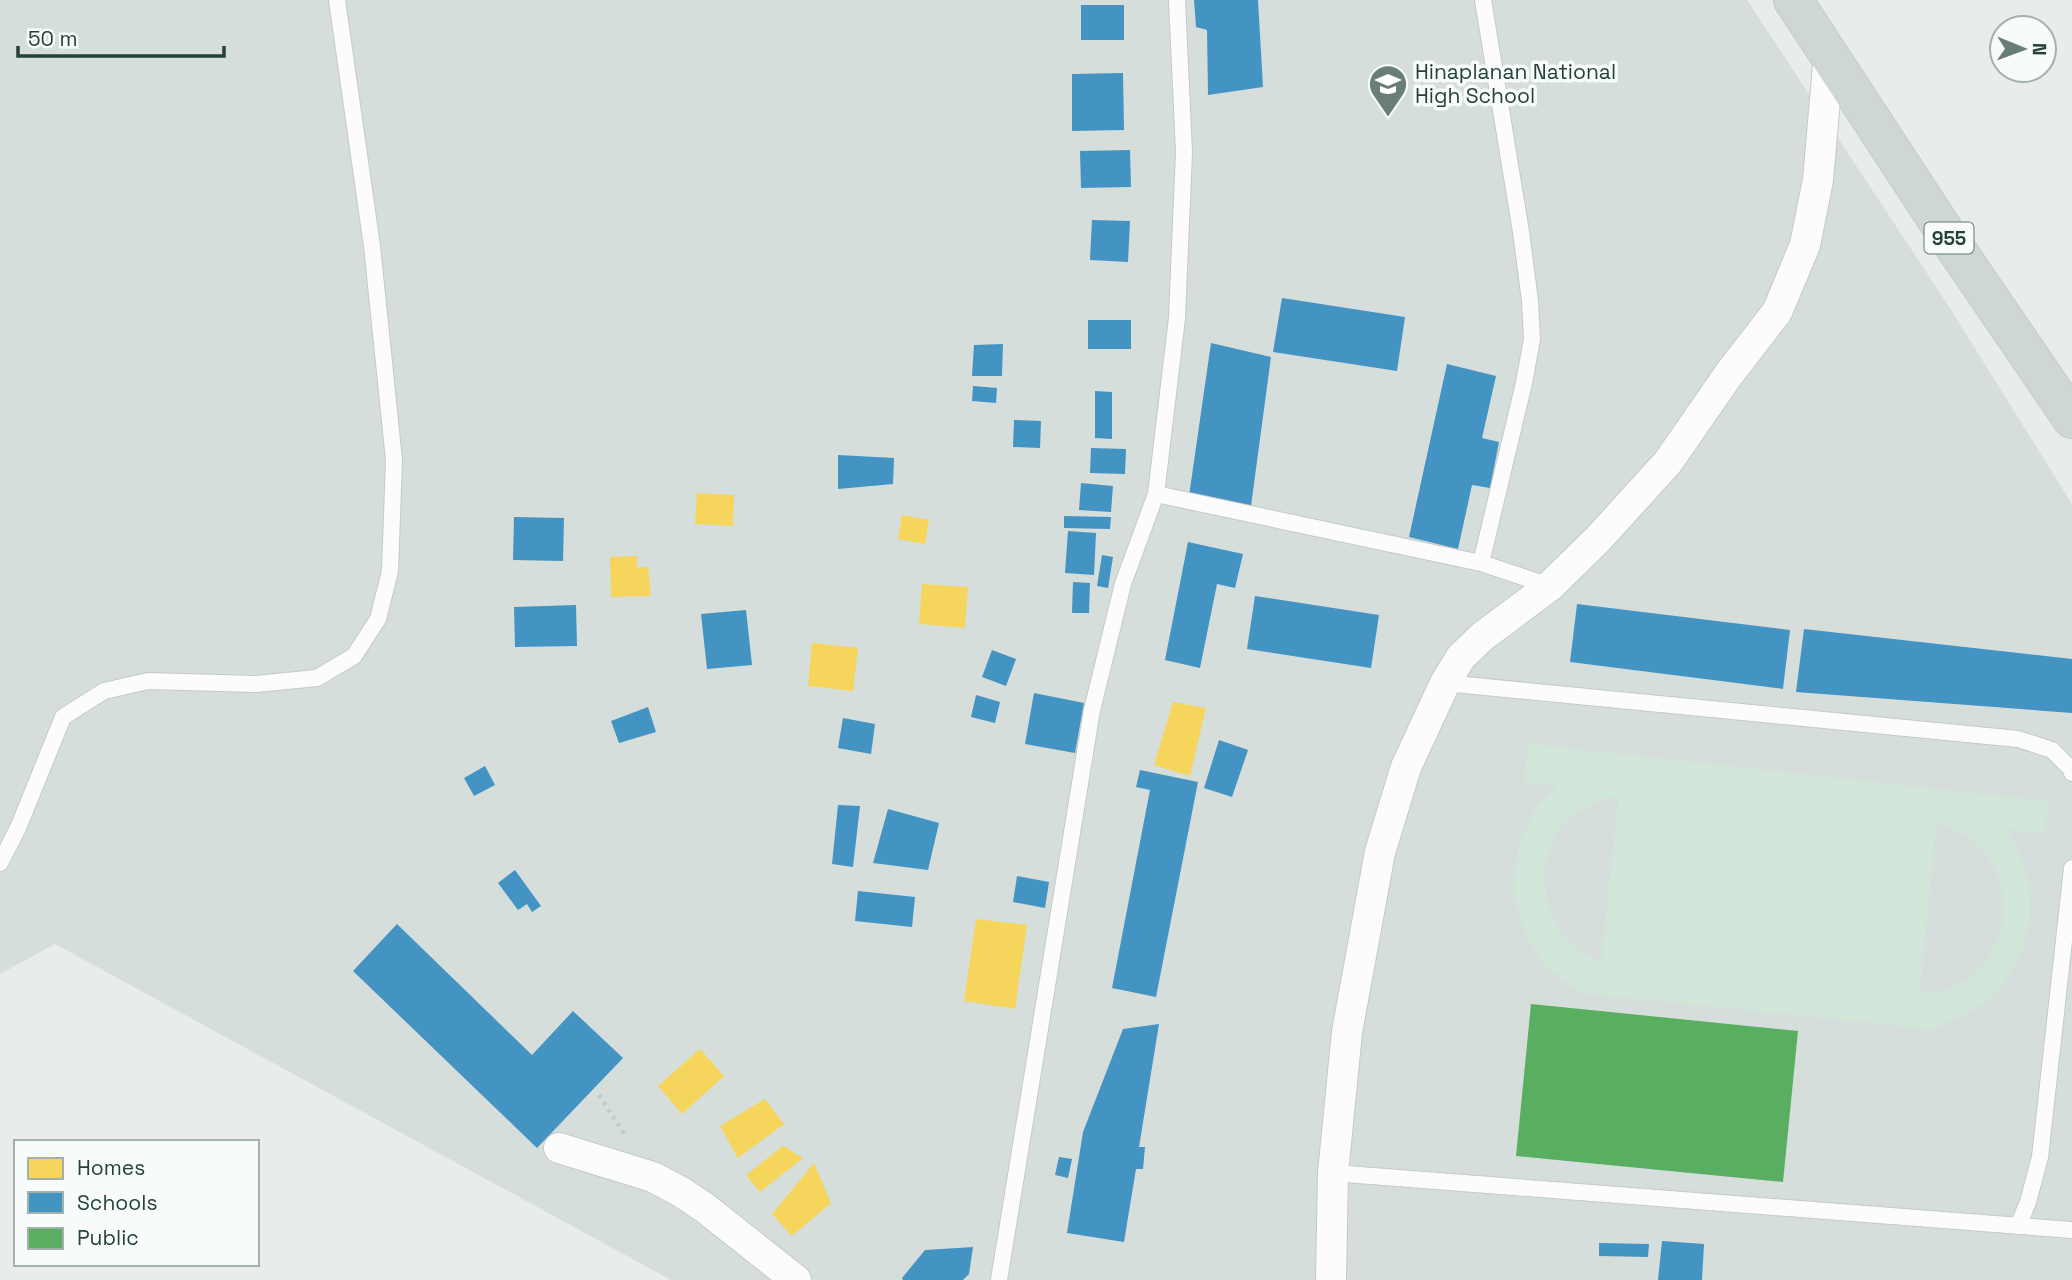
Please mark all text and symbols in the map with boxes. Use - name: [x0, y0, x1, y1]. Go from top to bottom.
- scale bar: [18, 14, 224, 58]
- north arrow: [1988, 14, 2058, 84]
- text: 50 m: [28, 25, 78, 52]
- text: N: [2027, 43, 2052, 56]
- place label: Hinaplanan National High School: [1415, 58, 1616, 109]
- school or university icon: Hinaplanan National High School: [1367, 63, 1409, 118]
- road number: 955: [1924, 222, 1974, 254]
- legend: [14, 1140, 259, 1266]
- text: Homes: [77, 1154, 145, 1181]
- text: Schools: [77, 1189, 157, 1216]
- text: Public: [77, 1224, 139, 1251]

